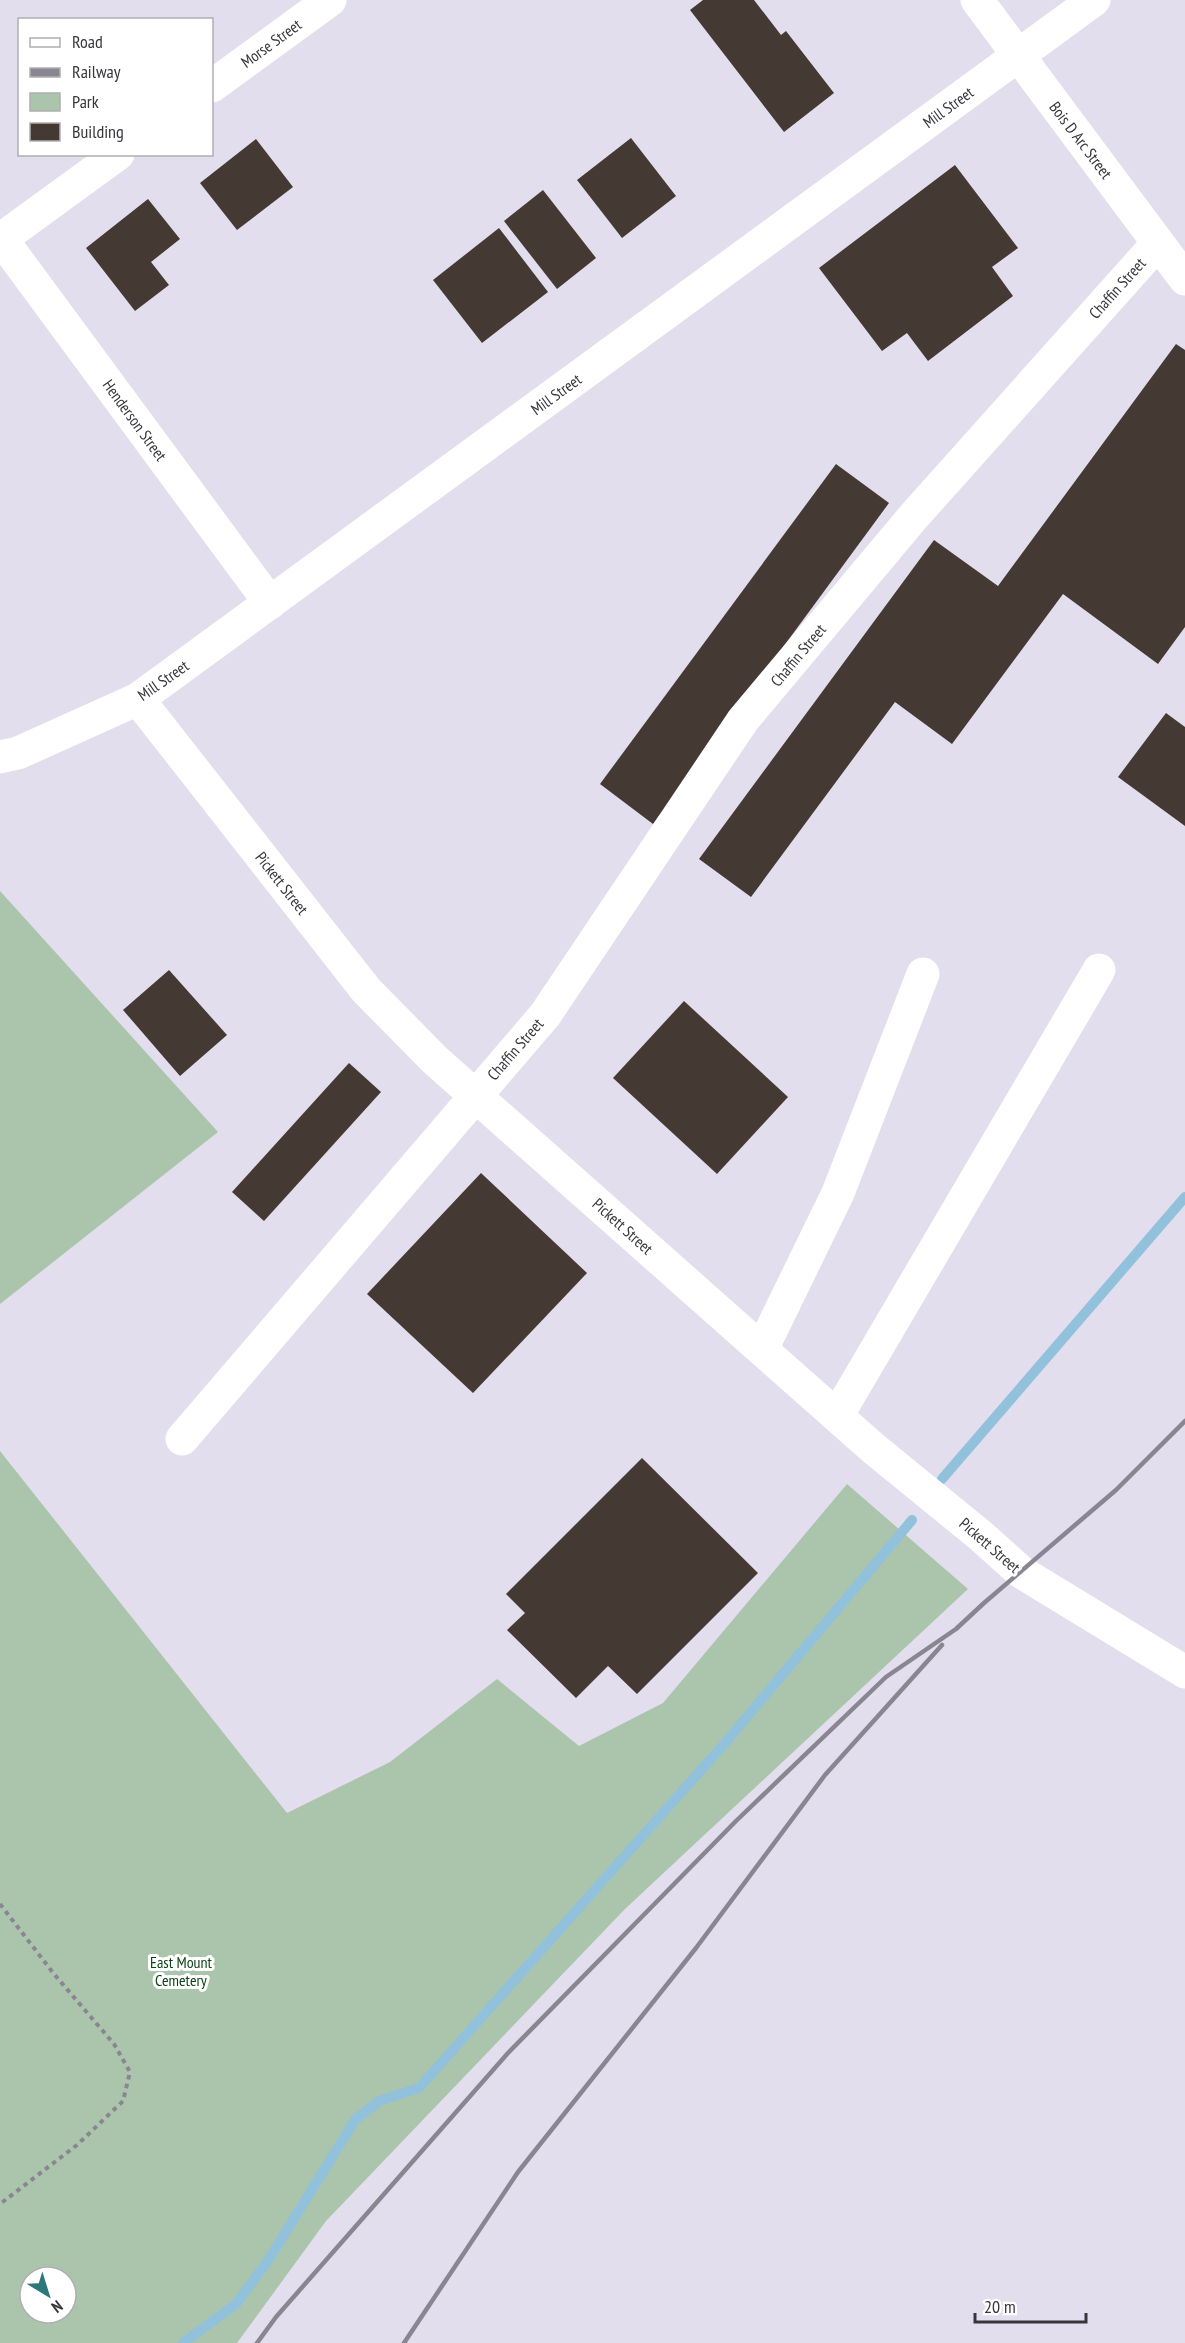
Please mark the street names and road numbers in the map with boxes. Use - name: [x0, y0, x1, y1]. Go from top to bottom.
- street label: Morse Street: [237, 14, 306, 72]
- street label: Mill Street: [919, 82, 978, 132]
- street label: Bois D Arc Street: [1045, 97, 1117, 183]
- street label: Chaffin Street: [1084, 253, 1150, 323]
- street label: Mill Street: [527, 369, 586, 419]
- street label: Henderson Street: [99, 375, 172, 465]
- street label: Chaffin Street: [766, 619, 830, 690]
- street label: Mill Street: [134, 655, 193, 705]
- street label: Pickett Street: [251, 848, 313, 919]
- street label: Chaffin Street: [483, 1014, 548, 1084]
- street label: Pickett Street: [589, 1194, 658, 1259]
- street label: Pickett Street: [955, 1513, 1025, 1577]

